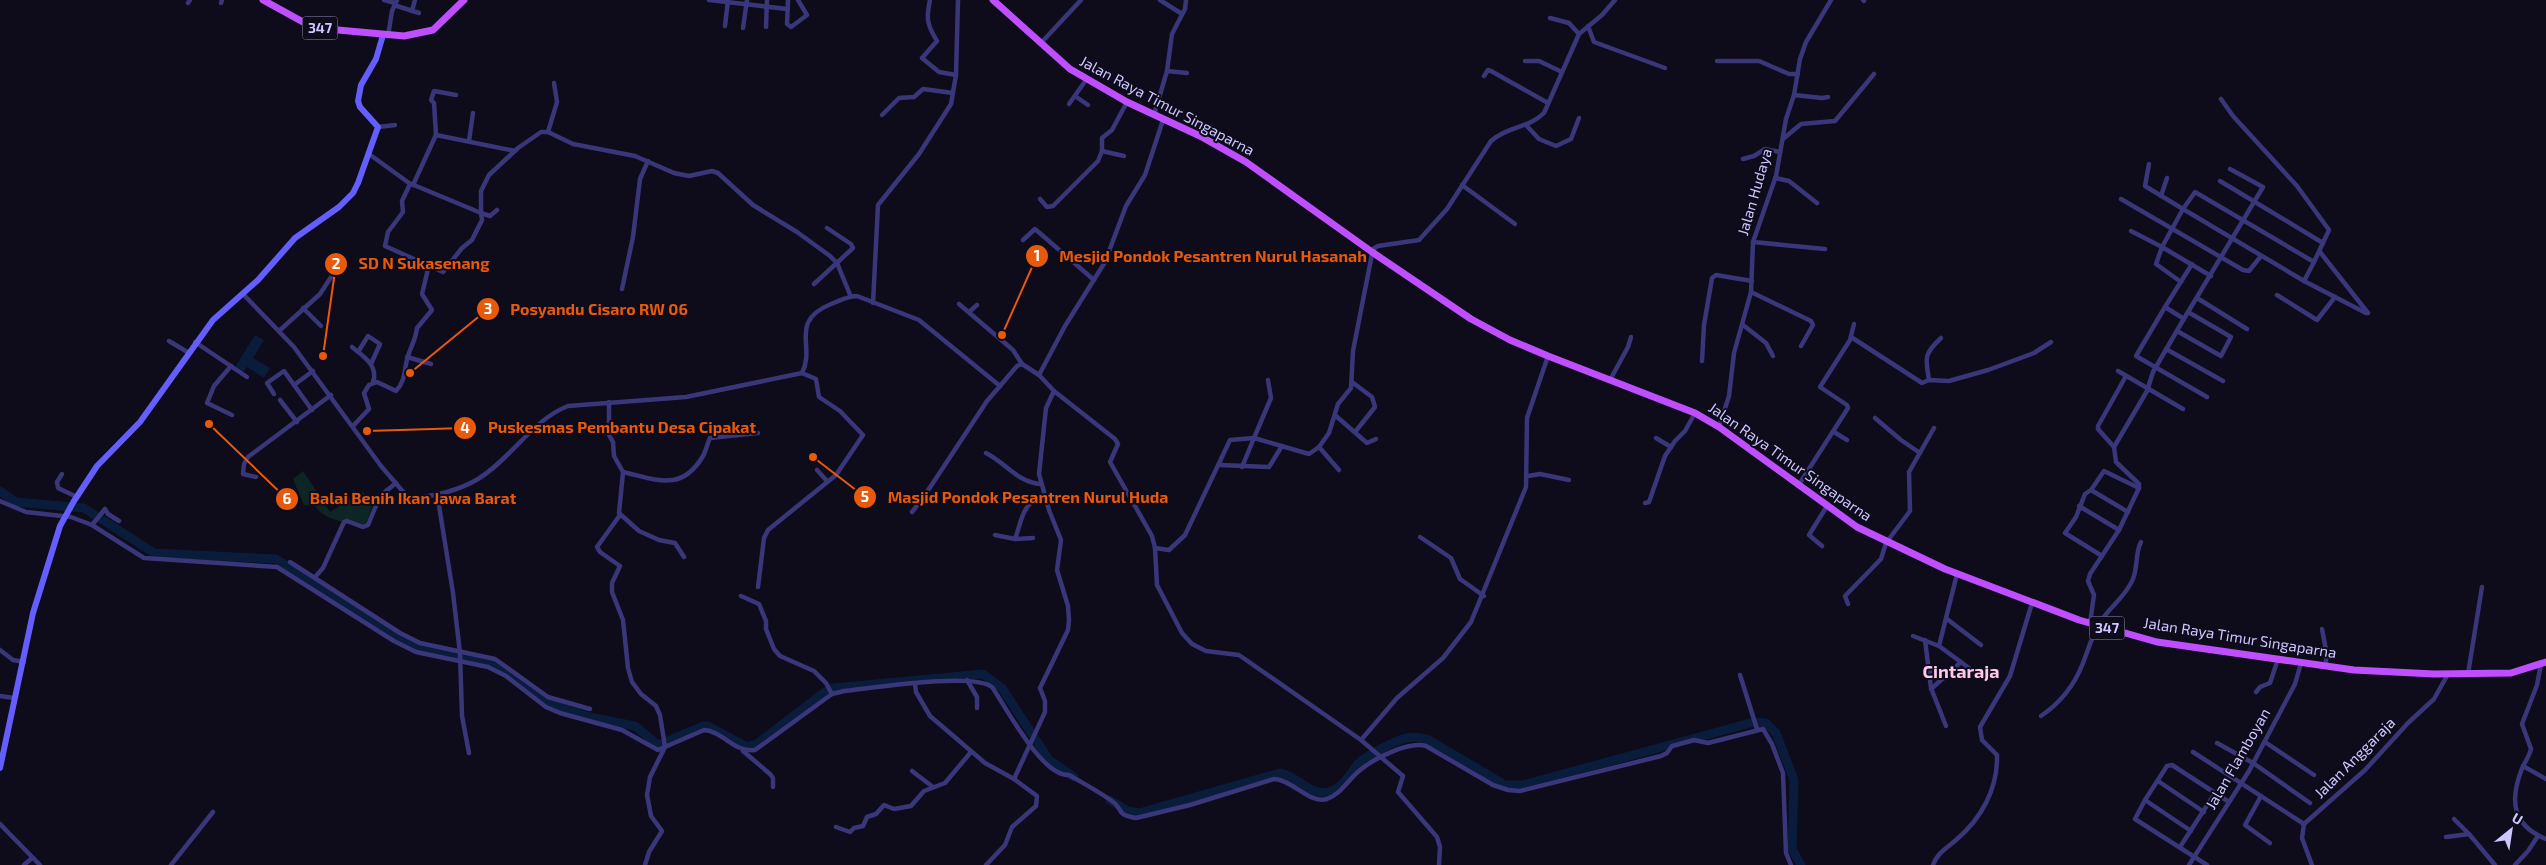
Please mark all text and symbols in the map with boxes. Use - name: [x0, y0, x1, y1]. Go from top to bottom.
- road number: 347: [302, 16, 338, 40]
- street label: Jalan Raya Timur Singaparna: [1077, 51, 1258, 159]
- street label: Jalan Hudaya: [1733, 146, 1775, 237]
- callout: Mesjid Pondok Pesantren Nurul Hasanah: [1024, 241, 1377, 272]
- text: 1: [1034, 246, 1040, 264]
- text: Mesjid Pondok Pesantren Nurul Hasanah: [1059, 246, 1367, 265]
- callout: SD N Sukasenang: [324, 248, 500, 279]
- text: SD N Sukasenang: [359, 253, 490, 272]
- text: 2: [332, 254, 341, 272]
- callout: Posyandu Cisaro RW 06: [475, 294, 698, 325]
- text: 3: [484, 299, 492, 317]
- text: Posyandu Cisaro RW 06: [510, 299, 688, 319]
- street label: Jalan Raya Timur Singaparna: [1705, 398, 1876, 525]
- callout: Puskesmas Pembantu Desa Cipakat: [453, 412, 766, 443]
- text: Puskesmas Pembantu Desa Cipakat: [488, 417, 756, 436]
- text: 4: [460, 418, 470, 436]
- callout: Masjid Pondok Pesantren Nurul Huda: [853, 482, 1179, 513]
- callout: Balai Benih Ikan Jawa Barat: [275, 483, 527, 514]
- text: 5: [861, 487, 869, 505]
- text: Masjid Pondok Pesantren Nurul Huda: [888, 487, 1168, 506]
- text: Balai Benih Ikan Jawa Barat: [310, 488, 517, 507]
- text: 6: [283, 489, 292, 507]
- street label: Jalan Raya Timur Singaparna: [2142, 613, 2338, 661]
- road number: 347: [2090, 616, 2124, 640]
- district label: Cintaraja: [1922, 660, 2000, 682]
- street label: Jalan Flamboyan: [2201, 705, 2273, 812]
- street label: Jalan Anggaraja: [2310, 713, 2399, 802]
- north arrow: [2486, 805, 2536, 855]
- text: U: [2509, 809, 2526, 828]

